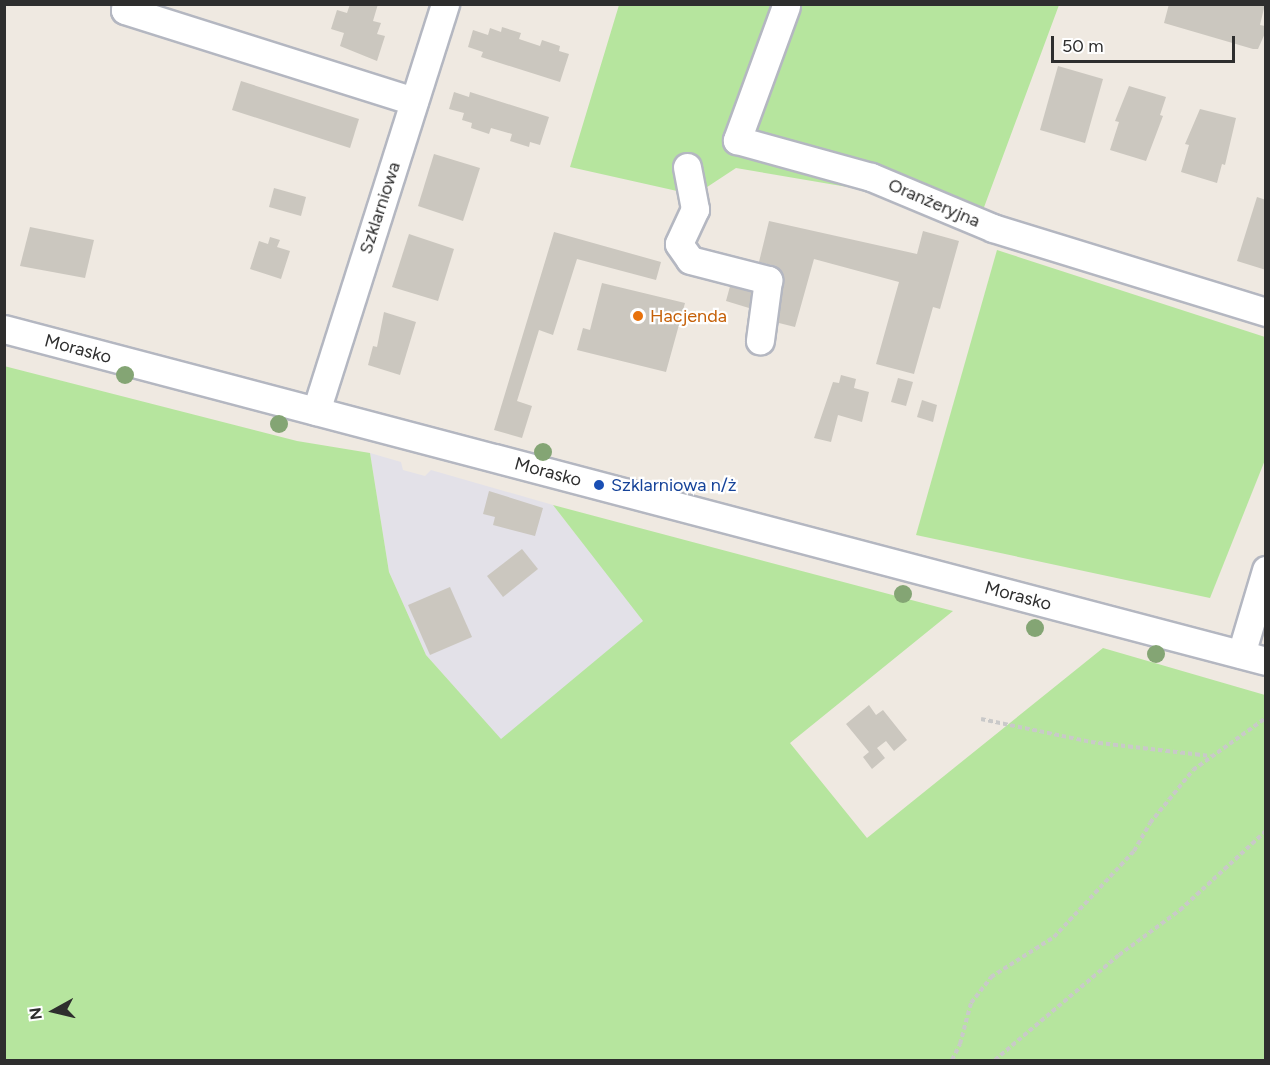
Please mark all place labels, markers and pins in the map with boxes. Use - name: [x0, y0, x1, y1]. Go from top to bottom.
- place label: Hacjenda: [650, 305, 727, 327]
- marker: Hacjenda: [631, 309, 645, 323]
- place label: Szklarniowa n/ż: [611, 474, 737, 496]
- marker: Szklarniowa n/ż: [592, 478, 606, 492]

